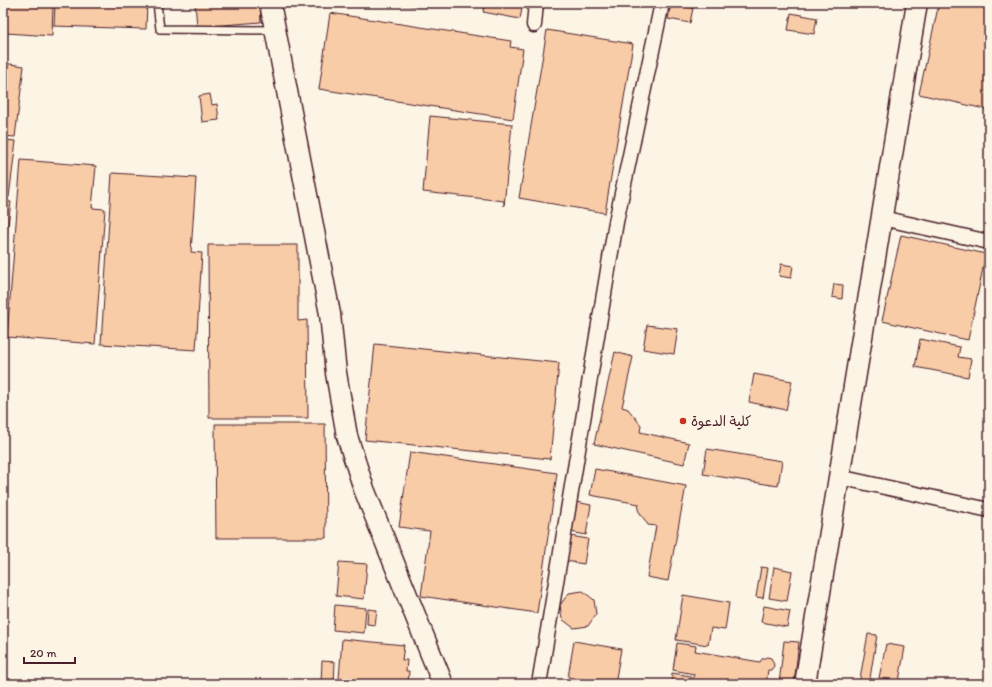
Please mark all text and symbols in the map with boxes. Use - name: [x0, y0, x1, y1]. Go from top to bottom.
- place label: كلية الدعوة: [691, 413, 752, 430]
- marker: كلية الدعوة: [678, 416, 688, 426]
- scale bar: [24, 639, 75, 665]
- text: 20 m: [30, 646, 57, 660]

